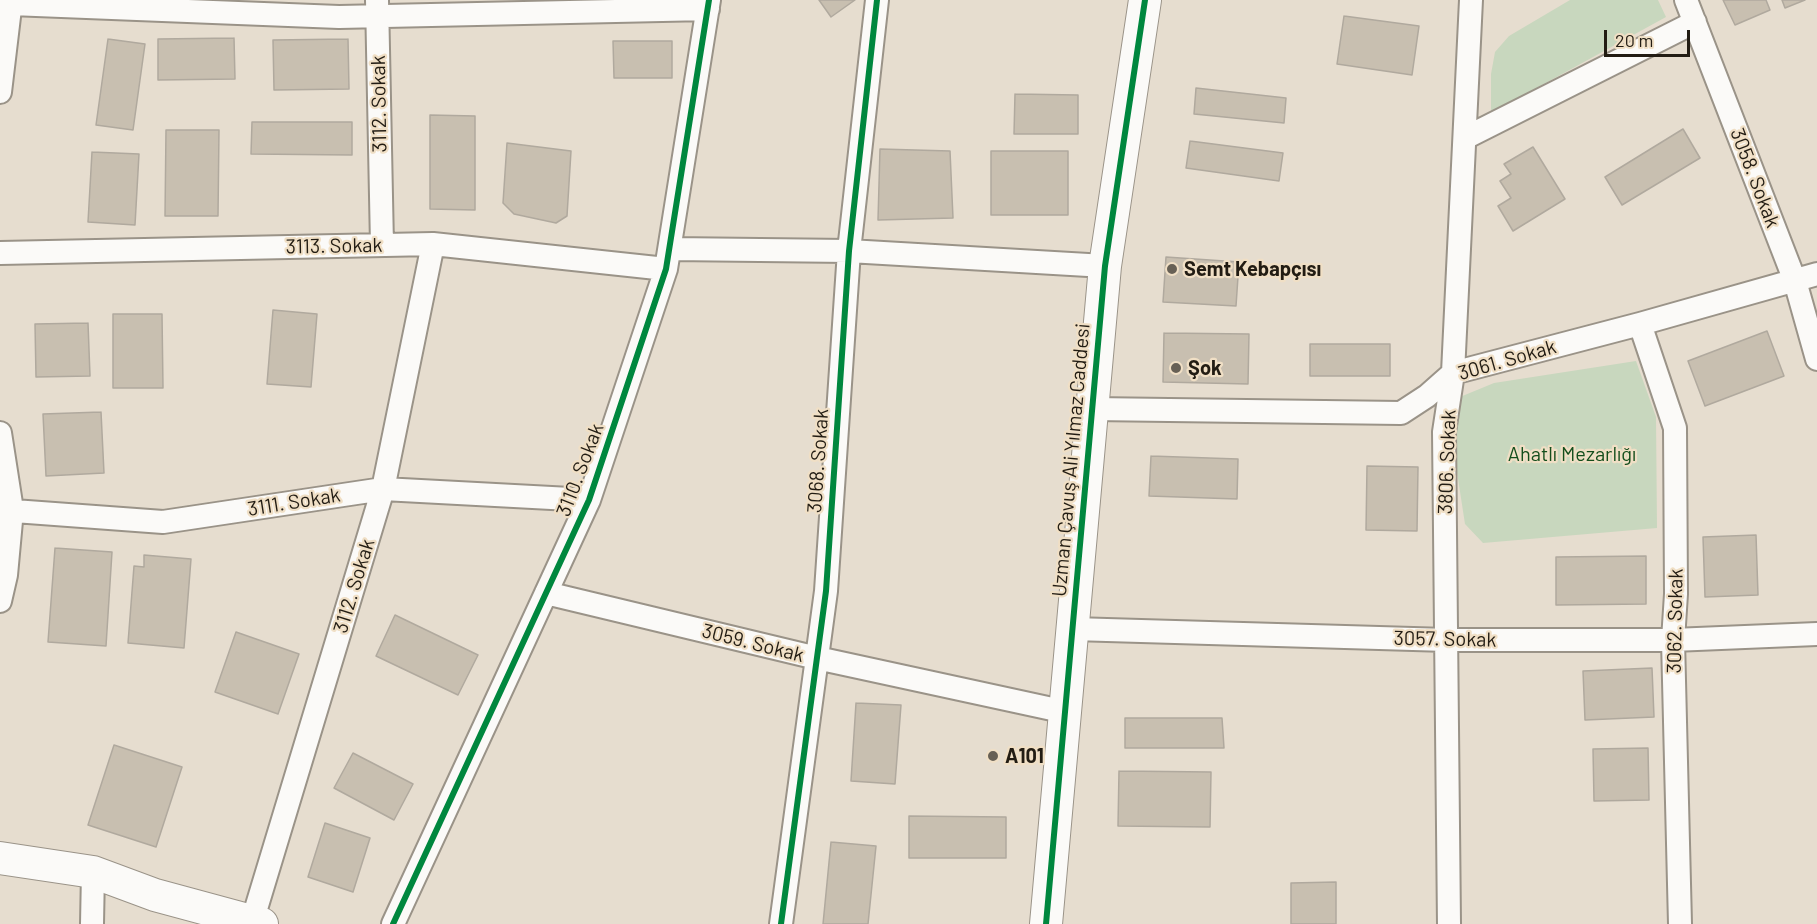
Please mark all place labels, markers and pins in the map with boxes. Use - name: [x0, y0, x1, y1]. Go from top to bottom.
- place label: Semt Kebapçısı: [1184, 257, 1321, 281]
- marker: Semt Kebapçısı: [1165, 262, 1179, 276]
- place label: Şok: [1188, 356, 1222, 380]
- marker: Şok: [1169, 361, 1183, 375]
- place label: A101: [1005, 744, 1044, 768]
- marker: A101: [986, 749, 1000, 763]

